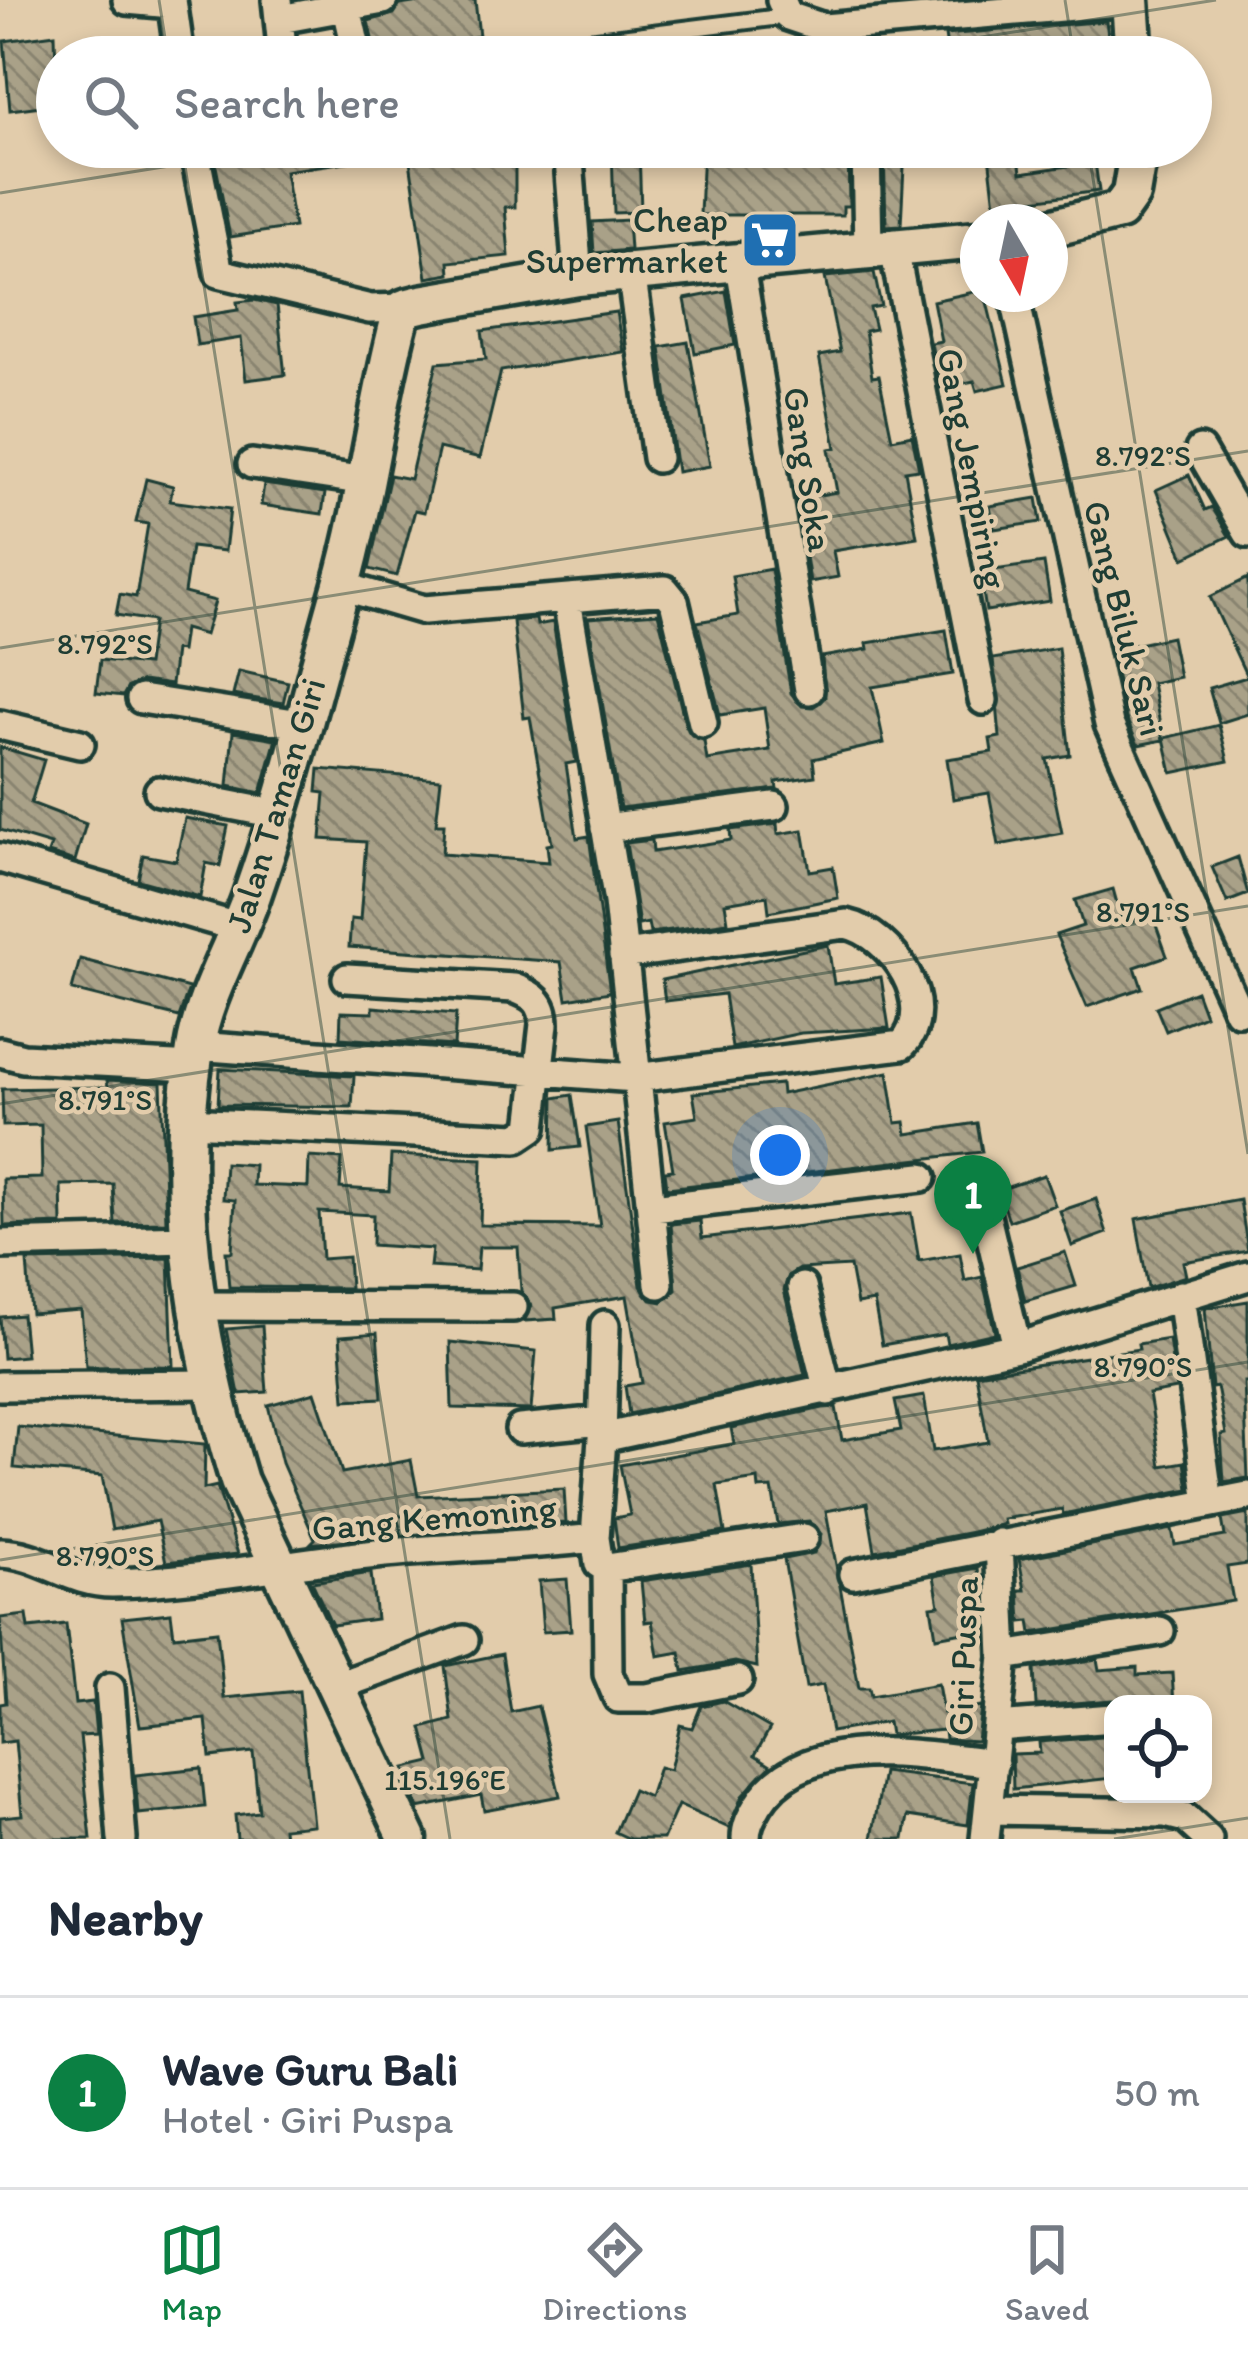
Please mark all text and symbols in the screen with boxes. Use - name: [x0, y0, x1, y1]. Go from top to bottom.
- search box: [36, 36, 1212, 168]
- icon: search: [78, 69, 144, 135]
- text: Search here: [174, 75, 400, 129]
- place label: Cheap Supermarket: [526, 198, 728, 282]
- north arrow: [960, 204, 1068, 312]
- supermarket icon: Cheap Supermarket: [739, 209, 801, 271]
- street label: Gang Jempiring: [928, 344, 1017, 593]
- street label: Gang Soka: [774, 384, 843, 555]
- text: 8.792°S: [1095, 437, 1191, 474]
- street label: Gang Biluk Sari: [1075, 496, 1175, 740]
- text: 8.792°S: [57, 625, 153, 662]
- street label: Jalan Taman Giri: [216, 673, 335, 938]
- text: 8.791°S: [1096, 893, 1190, 930]
- text: 8.791°S: [58, 1081, 152, 1118]
- your location: [750, 1125, 810, 1185]
- pin: 1: [934, 1155, 1012, 1254]
- text: 8.790°S: [1094, 1348, 1192, 1385]
- street label: Gang Kemoning: [310, 1485, 559, 1550]
- text: 8.790°S: [56, 1537, 154, 1574]
- street label: Giri Puspa: [938, 1575, 987, 1737]
- map controls: [1104, 1695, 1212, 1803]
- button: locate: [1104, 1695, 1212, 1803]
- text: 115.196°E: [384, 1761, 506, 1798]
- text: Nearby: [48, 1887, 203, 1948]
- text: Wave Guru Bali: [162, 2042, 458, 2096]
- text: 1: [78, 2069, 96, 2116]
- text: 50 m: [1114, 2069, 1200, 2116]
- text: Hotel · Giri Puspa: [162, 2096, 453, 2143]
- tab: Map: [159, 2217, 225, 2328]
- tab: Directions: [542, 2217, 687, 2328]
- tab: Saved: [1005, 2217, 1089, 2328]

